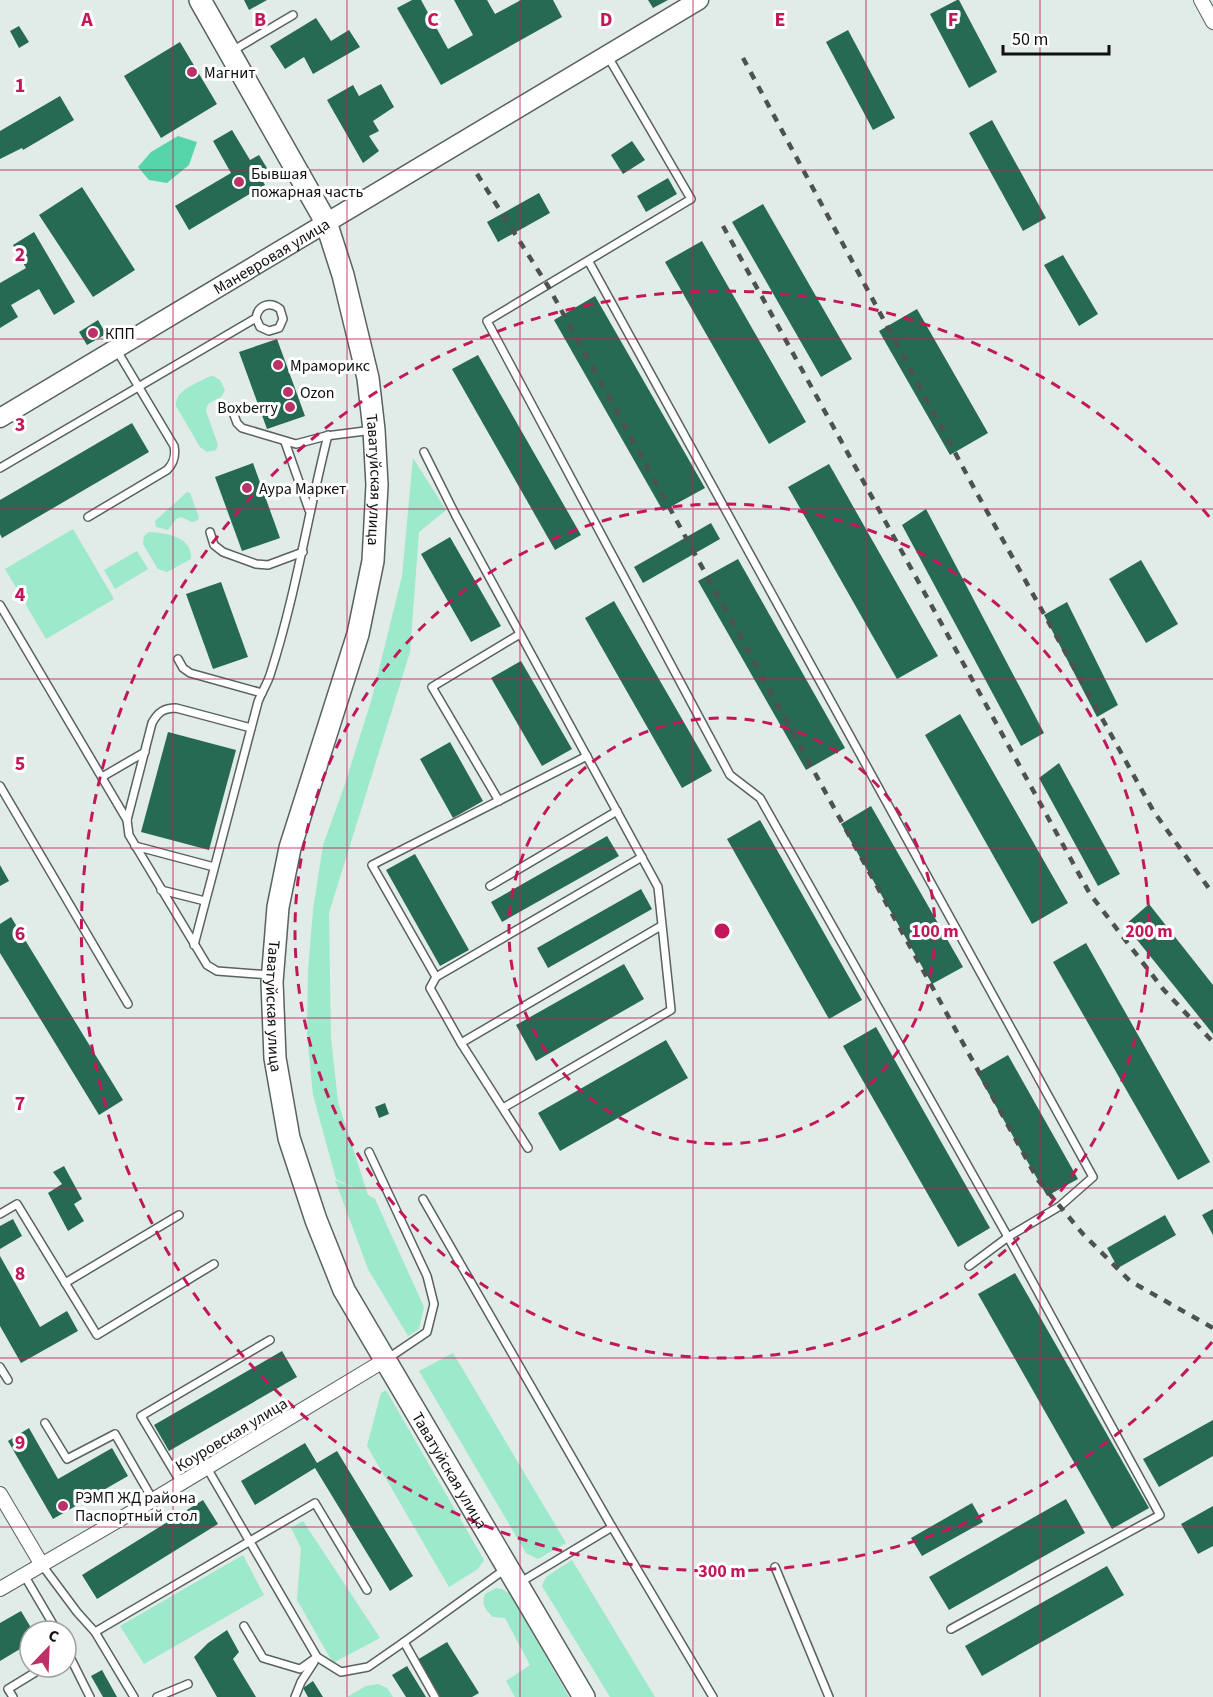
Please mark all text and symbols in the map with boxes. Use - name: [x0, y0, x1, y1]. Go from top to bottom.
- text: A: [80, 6, 93, 34]
- text: B: [254, 6, 266, 34]
- text: C: [427, 6, 439, 34]
- text: D: [600, 6, 612, 34]
- text: E: [775, 6, 785, 34]
- text: F: [948, 6, 958, 34]
- scale bar: [1003, 18, 1110, 56]
- text: 50 m: [1012, 27, 1048, 52]
- place label: Магнит: [204, 62, 256, 84]
- marker: Магнит: [185, 65, 199, 79]
- text: 1: [15, 72, 25, 100]
- place label: Бывшая пожарная часть: [251, 163, 364, 203]
- marker: Бывшая пожарная часть: [232, 175, 246, 189]
- street label: Маневровая улица: [209, 213, 334, 300]
- text: 2: [15, 241, 25, 269]
- place label: КПП: [105, 323, 135, 345]
- marker: КПП: [86, 326, 100, 340]
- place label: Мраморикс: [290, 355, 370, 377]
- marker: Мраморикс: [271, 358, 285, 372]
- place label: Ozon: [300, 382, 335, 404]
- marker: Ozon: [281, 385, 295, 399]
- place label: Boxberry: [217, 397, 279, 419]
- marker: Boxberry: [283, 400, 297, 414]
- text: 3: [15, 411, 25, 439]
- street label: Таватуйская улица: [360, 413, 387, 546]
- place label: Аура Маркет: [259, 478, 346, 500]
- marker: Аура Маркет: [240, 481, 254, 495]
- text: 4: [15, 581, 26, 609]
- text: 5: [15, 750, 25, 778]
- text: 100 m: [911, 919, 959, 944]
- text: 200 m: [1125, 919, 1173, 944]
- text: 6: [15, 920, 25, 948]
- centre of rings: [712, 921, 732, 941]
- street label: Таватуйская улица: [260, 939, 287, 1074]
- text: 7: [15, 1090, 25, 1118]
- text: 8: [15, 1260, 25, 1288]
- street label: Коуровская улица: [171, 1393, 292, 1477]
- street label: Таватуйская улица: [406, 1408, 492, 1533]
- text: 9: [15, 1429, 25, 1457]
- place label: РЭМП ЖД района Паспортный стол: [75, 1487, 198, 1527]
- marker: РЭМП ЖД района Паспортный стол: [56, 1499, 70, 1513]
- text: 300 m: [698, 1559, 746, 1584]
- north arrow: [18, 1619, 78, 1679]
- text: С: [45, 1624, 62, 1648]

